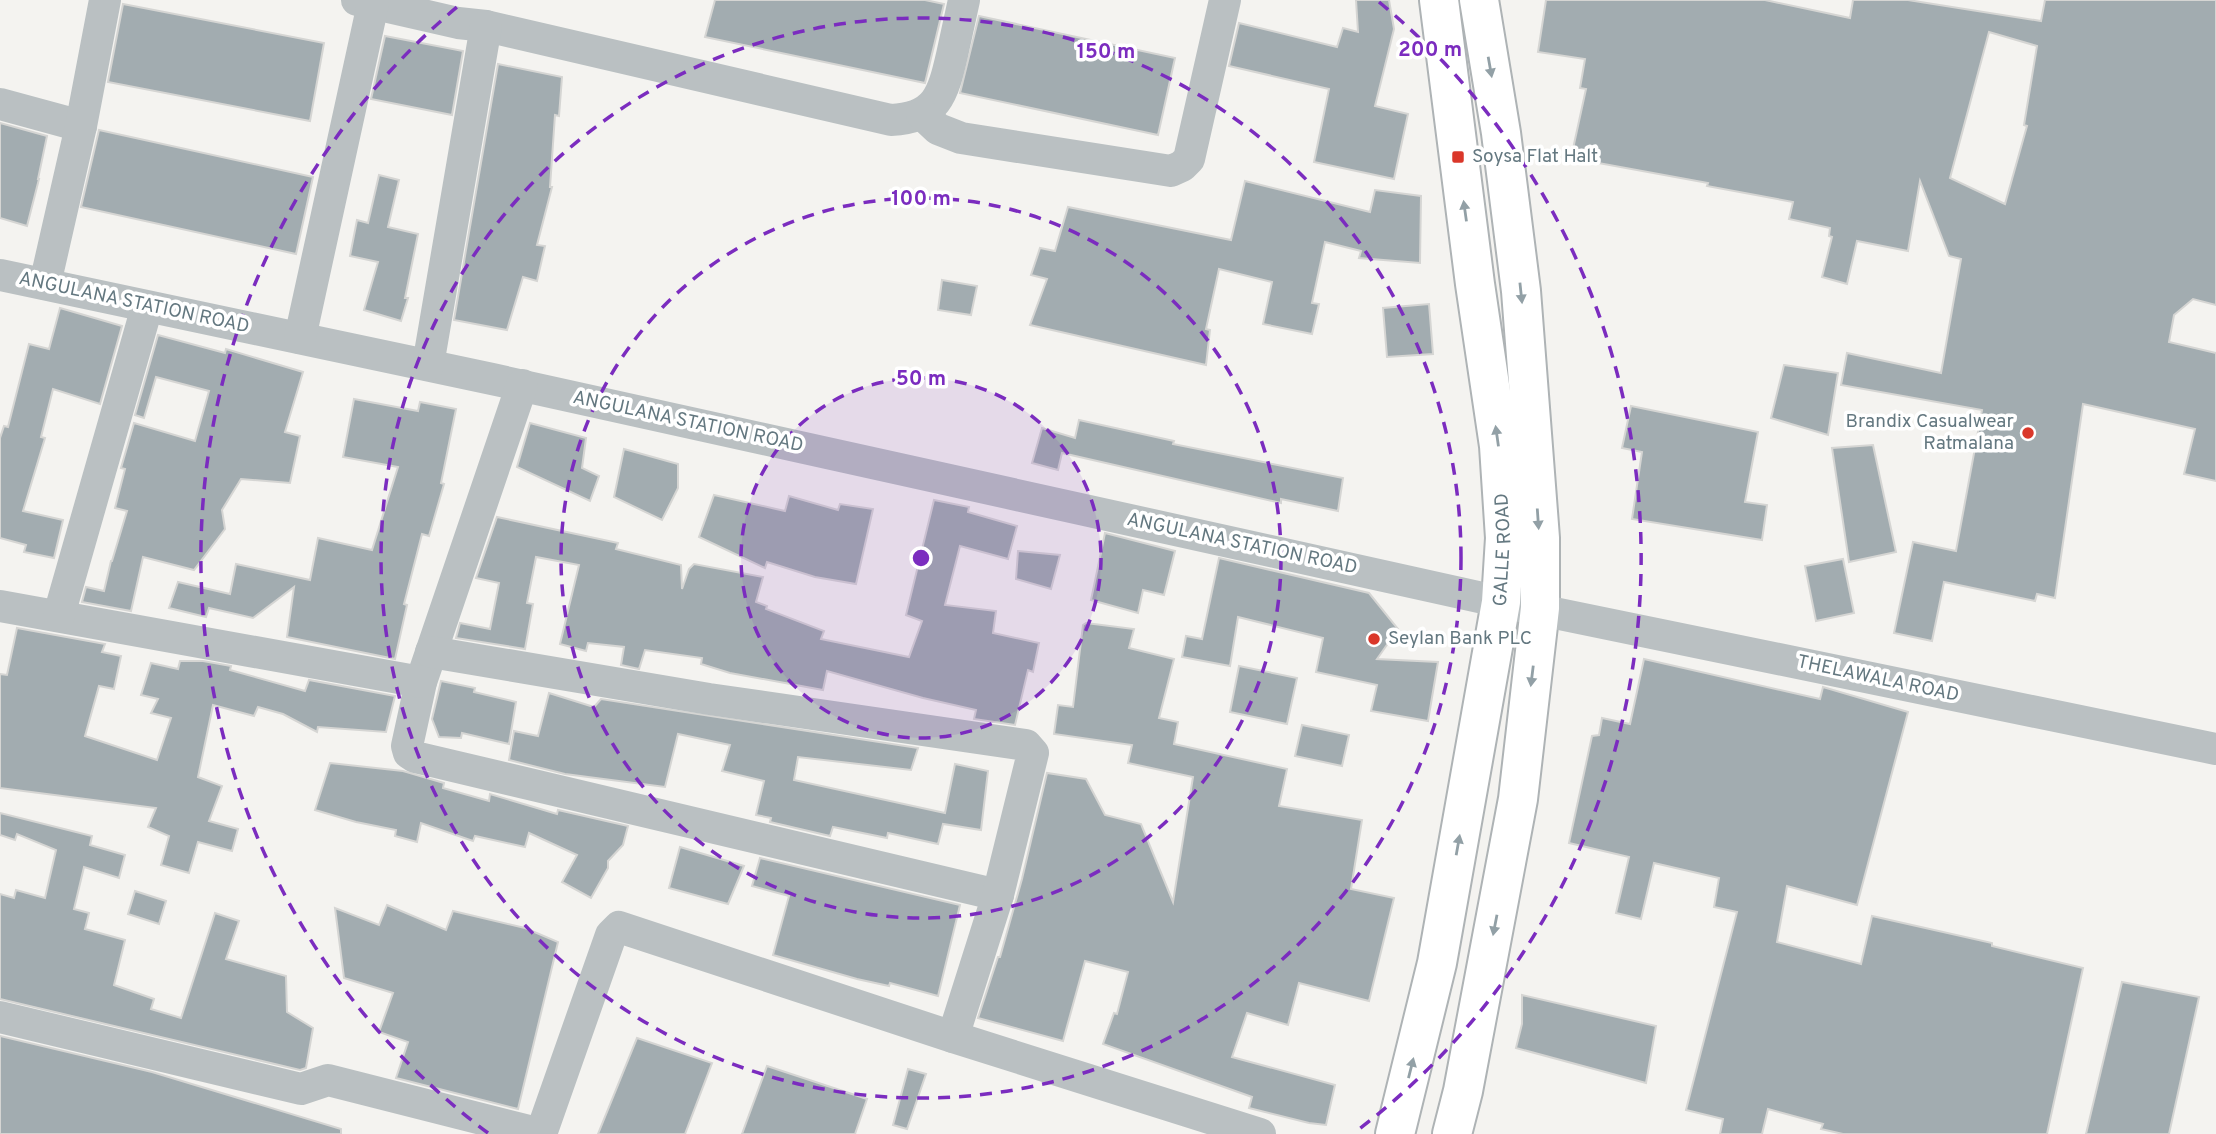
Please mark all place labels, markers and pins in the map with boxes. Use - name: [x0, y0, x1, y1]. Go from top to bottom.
- place label: Soysa Flat Halt: [1472, 145, 1598, 169]
- marker: Soysa Flat Halt: [1450, 149, 1466, 165]
- place label: Brandix Casualwear Ratmalana: [1846, 410, 2015, 456]
- marker: Brandix Casualwear Ratmalana: [2020, 425, 2036, 441]
- centre of rings: [909, 546, 933, 570]
- place label: Seylan Bank PLC: [1388, 627, 1532, 651]
- marker: Seylan Bank PLC: [1366, 631, 1382, 647]

